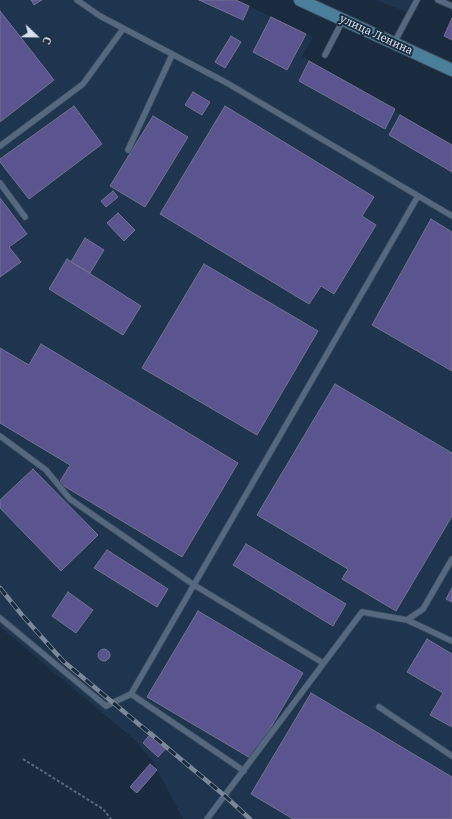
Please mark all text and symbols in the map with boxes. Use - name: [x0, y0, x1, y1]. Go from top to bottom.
- street label: улица Ленина: [337, 12, 415, 58]
- north arrow: [16, 16, 56, 56]
- text: С: [39, 35, 56, 47]

